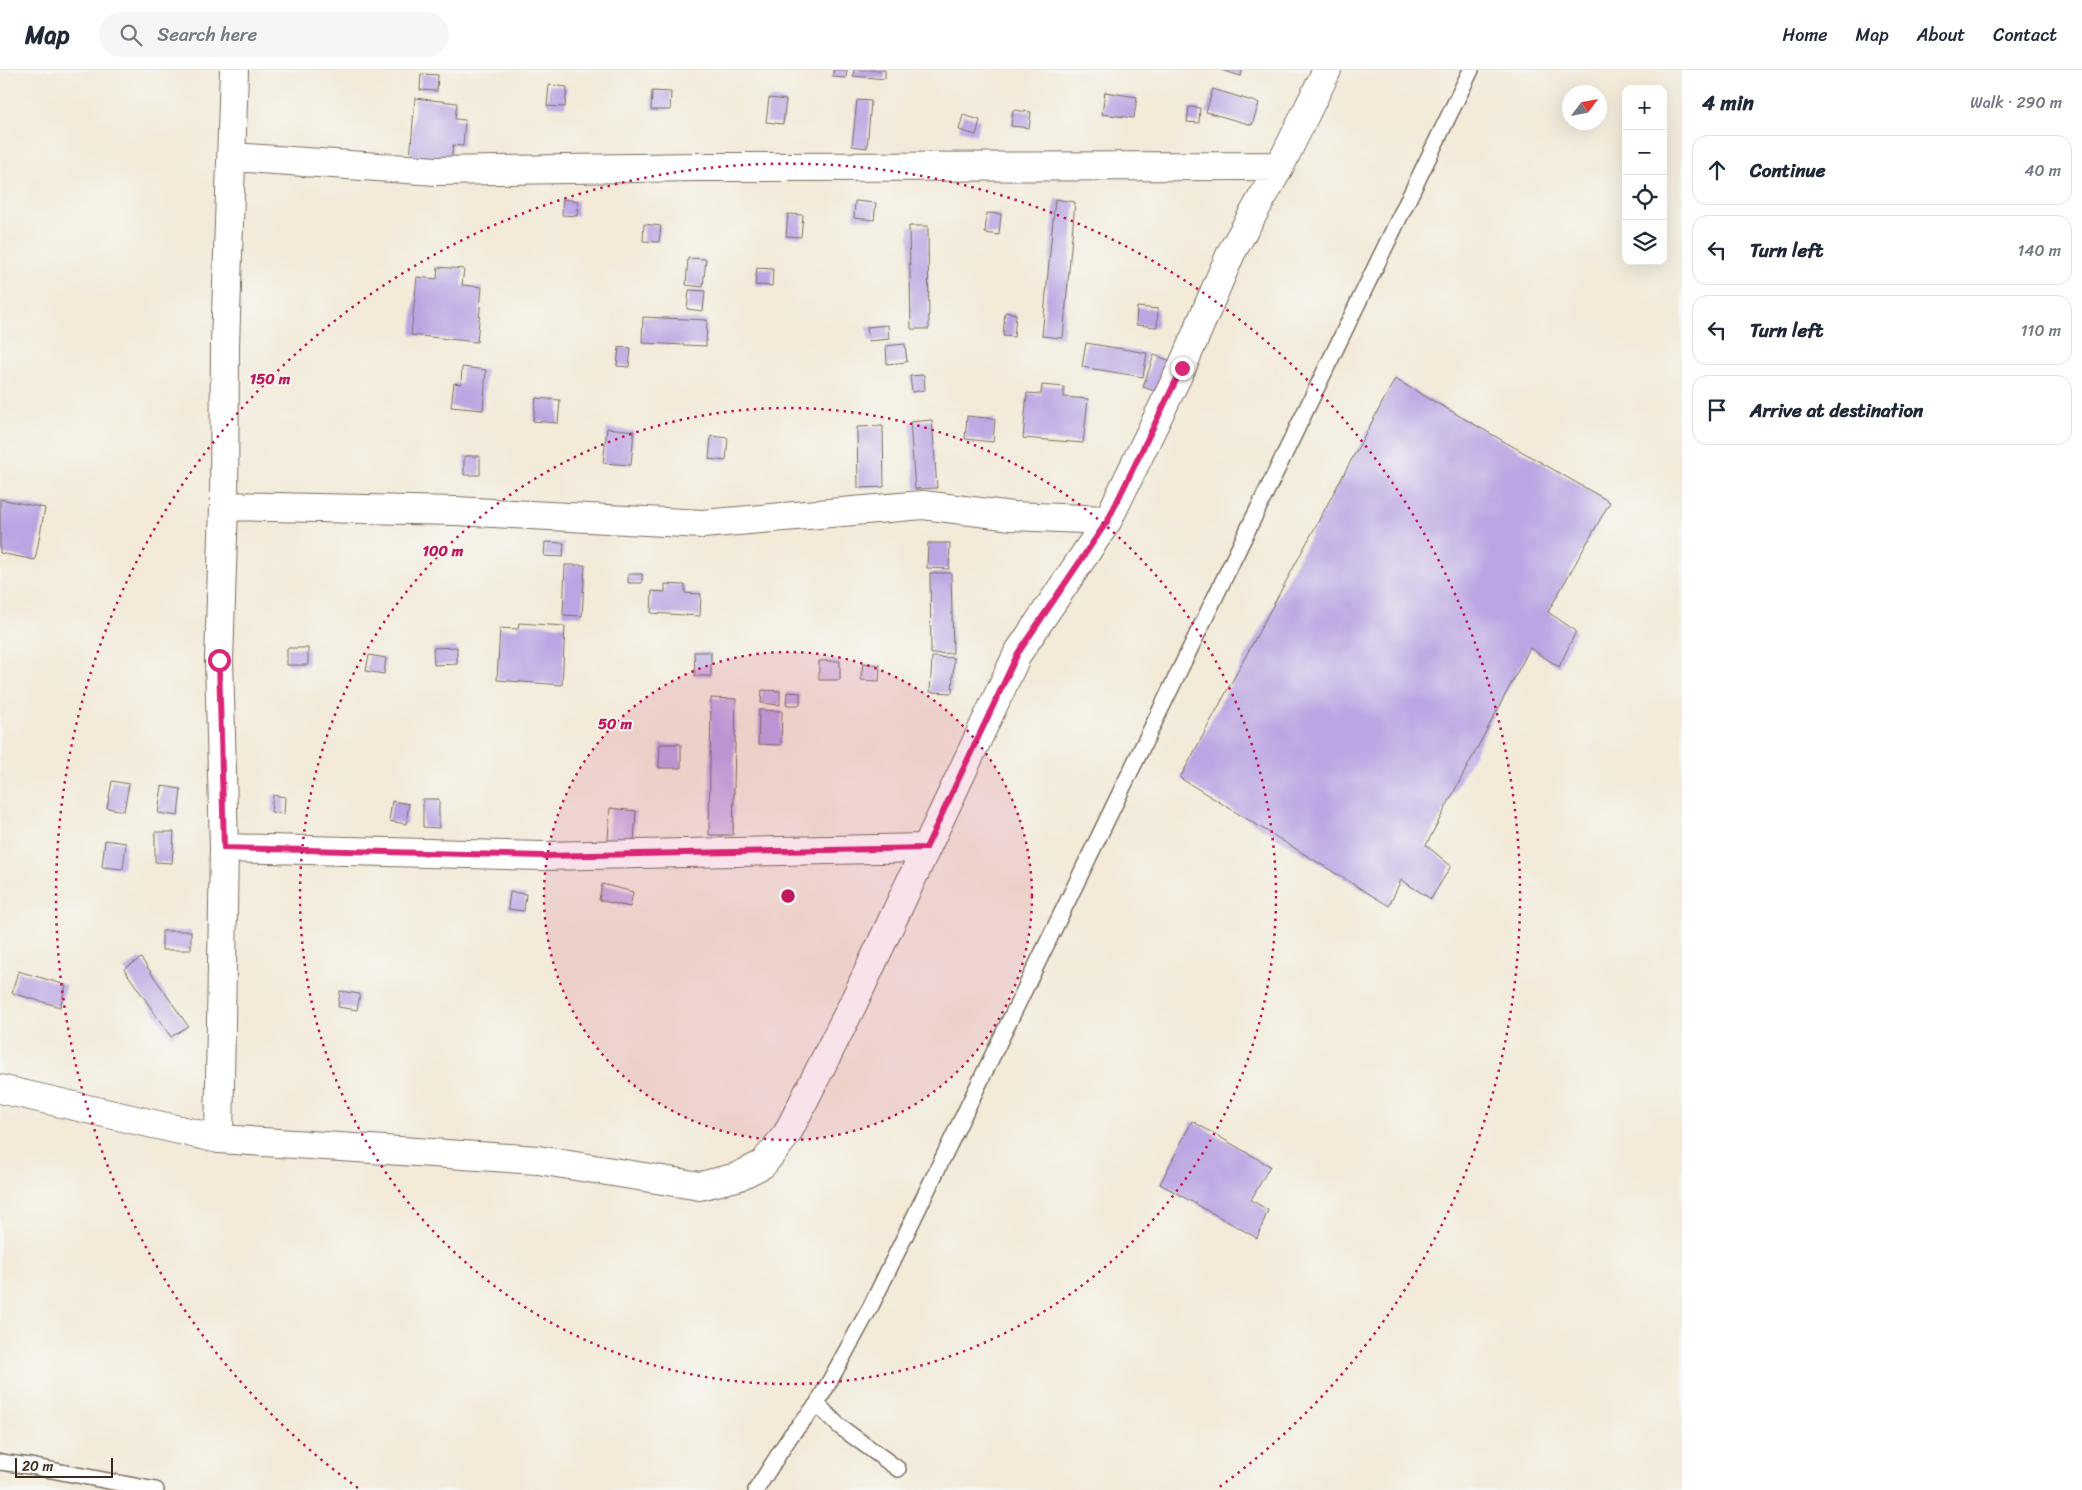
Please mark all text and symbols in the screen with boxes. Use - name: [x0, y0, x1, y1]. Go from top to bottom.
- search box: [99, 12, 449, 57]
- text: Map: [25, 14, 69, 56]
- text: Search here: [157, 18, 257, 51]
- text: Home: [1783, 19, 1828, 51]
- text: Map: [1856, 19, 1889, 51]
- text: About: [1917, 19, 1965, 51]
- text: Contact: [1993, 19, 2057, 51]
- icon: search: [117, 21, 145, 49]
- text: 4 min: [1702, 84, 1754, 122]
- north arrow: [1562, 85, 1607, 130]
- map controls: [1622, 85, 1667, 265]
- button: +: [1622, 85, 1667, 130]
- text: Walk · 290 m: [1970, 88, 2062, 117]
- button: −: [1622, 130, 1667, 175]
- text: Continue: [1750, 154, 1826, 187]
- icon: ahead: [1703, 156, 1731, 184]
- text: 40 m: [2024, 156, 2061, 185]
- button: locate: [1622, 175, 1667, 220]
- button: layers: [1622, 220, 1667, 265]
- text: Turn left: [1750, 234, 1823, 267]
- icon: left: [1703, 236, 1731, 264]
- text: 140 m: [2018, 236, 2061, 265]
- text: Turn left: [1750, 314, 1823, 347]
- icon: left: [1703, 316, 1731, 344]
- text: 110 m: [2021, 316, 2061, 345]
- route end: [1171, 357, 1194, 380]
- text: 150 m: [250, 366, 291, 392]
- text: Arrive at destination: [1750, 394, 1923, 427]
- icon: arrive: [1703, 396, 1731, 424]
- text: 100 m: [423, 538, 464, 564]
- route start: [208, 649, 231, 672]
- text: 50 m: [598, 711, 633, 737]
- centre of rings: [779, 887, 797, 905]
- text: 20 m: [22, 1454, 53, 1479]
- scale bar: [15, 1455, 112, 1478]

